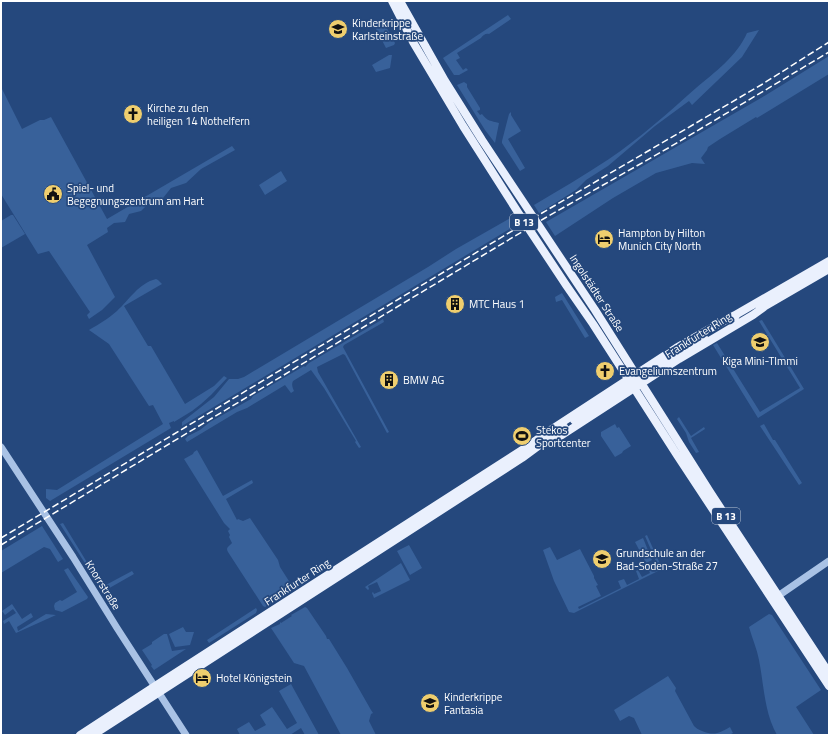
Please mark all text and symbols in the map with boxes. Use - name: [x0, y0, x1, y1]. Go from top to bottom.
- place label: Kinderkrippe Karlsteinstraße: [352, 15, 424, 44]
- school or university icon: Kinderkrippe Karlsteinstraße: [327, 18, 349, 40]
- place label: Kirche zu den heiligen 14 Nothelfern: [147, 100, 250, 129]
- church icon: Kirche zu den heiligen 14 Nothelfern: [122, 103, 144, 125]
- place label: Spiel- und Begegnungszentrum am Hart: [67, 180, 204, 209]
- public building icon: Spiel- und Begegnungszentrum am Hart: [42, 183, 64, 205]
- road number: B 13: [510, 214, 538, 230]
- place label: Hampton by Hilton Munich City North: [618, 225, 705, 254]
- hotel icon: Hampton by Hilton Munich City North: [593, 228, 615, 250]
- street label: Ingolstädter Straße: [566, 251, 628, 335]
- building icon: MTC Haus 1: [444, 293, 466, 315]
- place label: MTC Haus 1: [469, 296, 525, 312]
- street label: Frankfurter Ring: [662, 308, 735, 362]
- school or university icon: Kiga Mini-TImmi: [749, 331, 771, 353]
- place label: Kiga Mini-TImmi: [722, 353, 798, 369]
- church icon: Evangeliumszentrum: [594, 360, 616, 382]
- place label: Evangeliumszentrum: [619, 363, 717, 379]
- building icon: BMW AG: [378, 369, 400, 391]
- place label: BMW AG: [403, 372, 445, 388]
- place label: Stekos Sportcenter: [536, 422, 591, 451]
- sports icon: Stekos Sportcenter: [511, 425, 533, 447]
- road number: B 13: [712, 508, 740, 524]
- place label: Grundschule an der Bad-Soden-Straße 27: [616, 545, 718, 574]
- school or university icon: Grundschule an der Bad-Soden-Straße 27: [591, 548, 613, 570]
- street label: Frankfurter Ring: [261, 554, 333, 609]
- street label: Knorrstraße: [81, 557, 125, 613]
- hotel icon: Hotel Königstein: [191, 667, 213, 689]
- place label: Hotel Königstein: [216, 670, 292, 686]
- place label: Kinderkrippe Fantasia: [444, 689, 503, 718]
- school or university icon: Kinderkrippe Fantasia: [419, 692, 441, 714]

